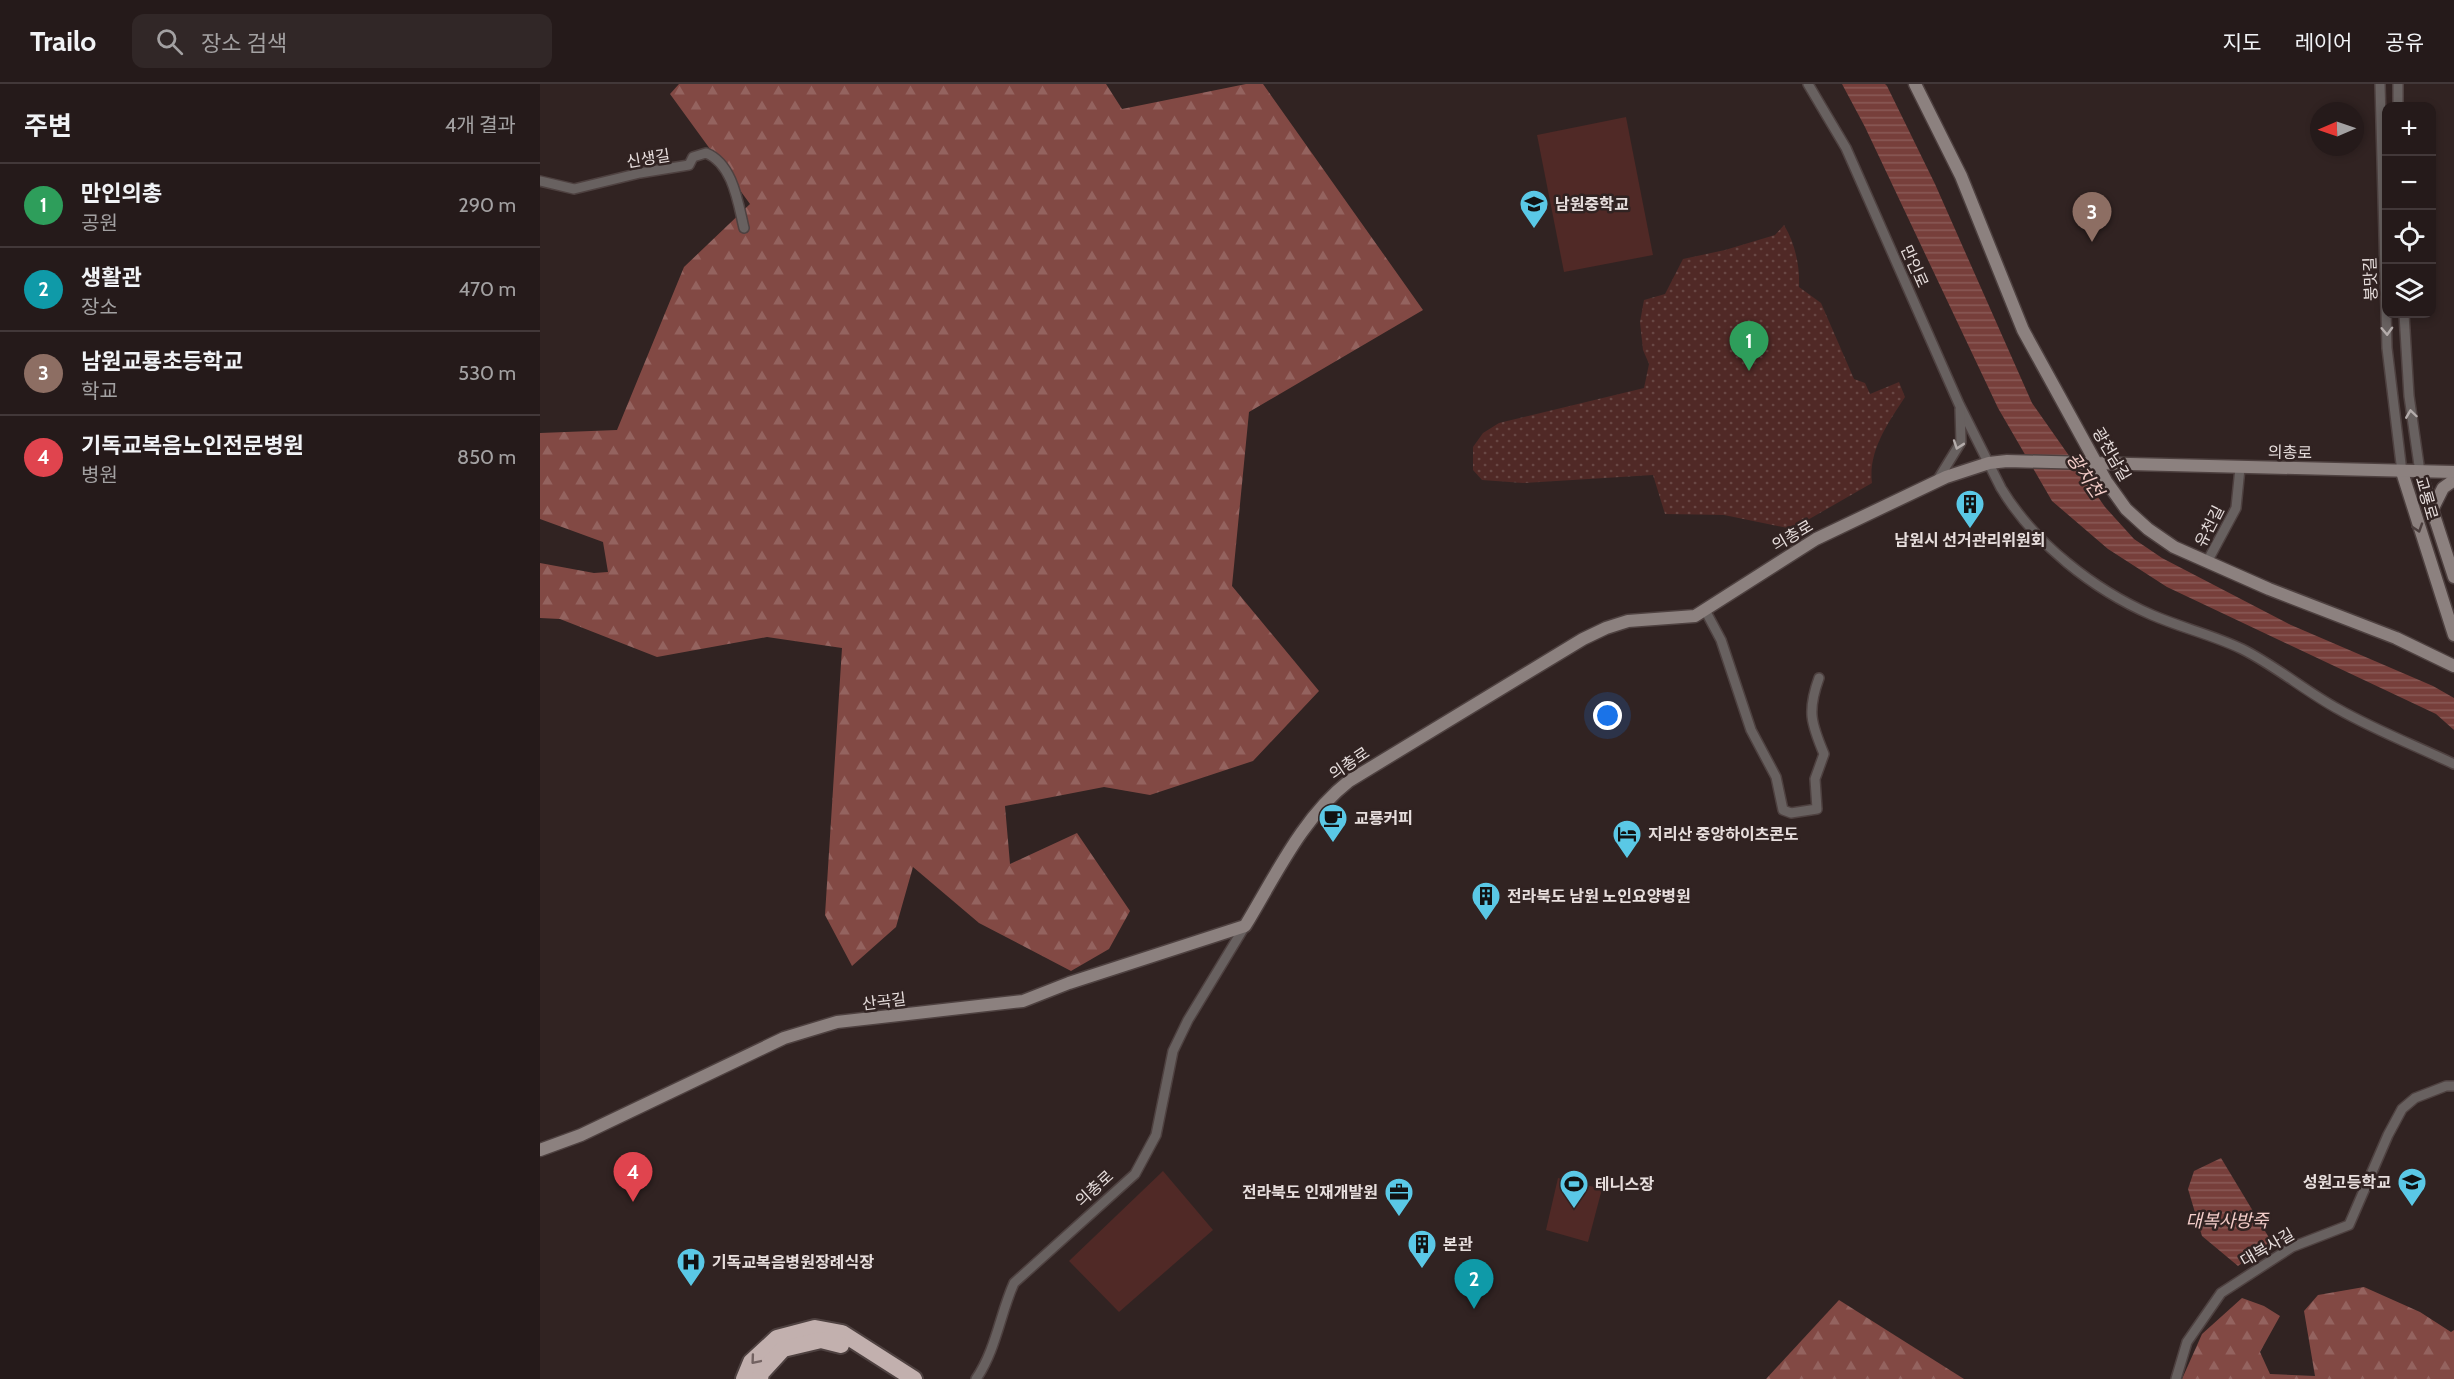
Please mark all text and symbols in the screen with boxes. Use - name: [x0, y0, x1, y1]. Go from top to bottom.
- search box: [132, 14, 552, 68]
- text: Trailo: [30, 24, 96, 58]
- icon: search: [153, 25, 186, 58]
- text: 장소 검색: [201, 30, 287, 57]
- text: 지도: [2223, 30, 2261, 55]
- text: 레이어: [2294, 30, 2352, 55]
- text: 공유: [2385, 30, 2424, 55]
- north arrow: [2310, 102, 2364, 156]
- map controls: [2382, 102, 2436, 318]
- button: +: [2382, 102, 2436, 156]
- text: 주변: [24, 110, 72, 142]
- text: 4개 결과: [445, 113, 516, 137]
- street label: 신생길: [625, 146, 671, 171]
- button: −: [2382, 156, 2436, 210]
- text: 만인의총: [81, 180, 162, 207]
- school or university icon: 남원중학교: [1518, 188, 1550, 230]
- pin: 3: [2072, 192, 2112, 242]
- text: 1: [40, 193, 47, 217]
- text: 290 m: [458, 193, 516, 217]
- place label: 남원중학교: [1555, 195, 1629, 214]
- button: locate: [2382, 210, 2436, 264]
- text: 공원: [81, 211, 118, 235]
- street label: 만인로: [1897, 242, 1932, 290]
- street label: 붕맛길: [2360, 257, 2381, 301]
- text: 생활관: [81, 264, 142, 291]
- button: layers: [2382, 264, 2436, 318]
- text: 2: [38, 277, 49, 301]
- text: 470 m: [459, 277, 516, 301]
- text: 장소: [81, 295, 118, 319]
- pin: 1: [1730, 322, 1768, 371]
- one-way arrow: [2380, 327, 2393, 336]
- text: 남원교룡초등학교: [81, 348, 243, 375]
- text: 3: [38, 361, 49, 385]
- text: 530 m: [458, 361, 516, 385]
- text: 학교: [81, 379, 118, 403]
- one-way arrow: [2406, 410, 2418, 419]
- street label: 광천남길: [2089, 424, 2135, 485]
- text: 기독교복음노인전문병원: [81, 432, 304, 459]
- one-way arrow: [1953, 439, 1965, 450]
- street label: 의총로: [2268, 443, 2313, 462]
- text: 4: [37, 445, 50, 469]
- text: 850 m: [457, 445, 516, 469]
- water label: 광치천: [2062, 448, 2110, 504]
- text: 병원: [81, 463, 118, 487]
- street label: 교룡로: [2411, 474, 2442, 522]
- building icon: 남원시 선거관리위원회: [1954, 488, 1986, 530]
- street label: 유천길: [2191, 502, 2228, 550]
- street label: 의총로: [1768, 516, 1816, 555]
- one-way arrow: [2411, 522, 2423, 533]
- place label: 남원시 선거관리위원회: [1895, 531, 2045, 550]
- your location: [1593, 701, 1622, 730]
- street label: 의총로: [1326, 743, 1373, 784]
- cafe icon: 교룡커피: [1317, 802, 1349, 844]
- place label: 교룡커피: [1354, 809, 1413, 828]
- hotel icon: 지리산 중앙하이츠콘도: [1611, 818, 1643, 860]
- place label: 지리산 중앙하이츠콘도: [1648, 825, 1799, 844]
- building icon: 전라북도 남원 노인요양병원: [1470, 880, 1502, 922]
- place label: 전라북도 남원 노인요양병원: [1507, 887, 1691, 906]
- street label: 산곡길: [861, 989, 907, 1014]
- pin: 4: [614, 1152, 652, 1202]
- street label: 의총로: [1072, 1166, 1117, 1210]
- school or university icon: 성원고등학교: [2396, 1166, 2428, 1208]
- sports icon: 테니스장: [1558, 1168, 1590, 1210]
- place label: 성원고등학교: [2303, 1173, 2391, 1192]
- place label: 테니스장: [1595, 1175, 1654, 1194]
- office icon: 전라북도 인재개발원: [1383, 1176, 1415, 1218]
- place label: 전라북도 인재개발원: [1242, 1183, 1378, 1202]
- water label: 대복사방죽: [2186, 1210, 2270, 1232]
- street label: 대복사길: [2237, 1224, 2298, 1270]
- building icon: 본관: [1406, 1228, 1438, 1270]
- place label: 본관: [1443, 1235, 1473, 1254]
- hospital icon: 기독교복음병원장례식장: [675, 1246, 707, 1288]
- place label: 기독교복음병원장례식장: [712, 1253, 874, 1272]
- pin: 2: [1454, 1260, 1494, 1309]
- one-way arrow: [751, 1353, 762, 1364]

